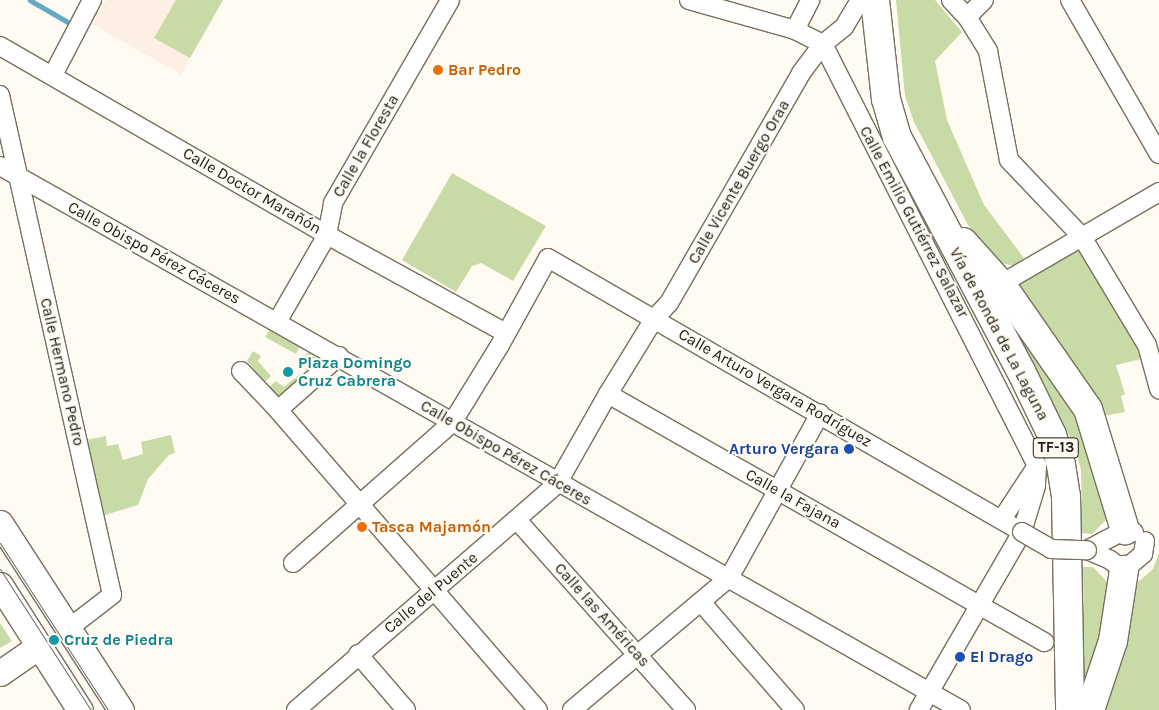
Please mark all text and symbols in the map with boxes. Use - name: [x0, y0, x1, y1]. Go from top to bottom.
- place label: Bar Pedro: [448, 60, 521, 80]
- marker: Bar Pedro: [432, 64, 444, 76]
- street label: Calle la Floresta: [329, 91, 403, 201]
- street label: Calle Vicente Buergo Oraa: [684, 97, 794, 267]
- street label: Calle Emilio Gutiérrez Salazar: [855, 123, 973, 321]
- street label: Calle Doctor Marañón: [179, 144, 325, 238]
- street label: Calle Obispo Pérez Cáceres: [64, 197, 244, 309]
- street label: Vía de Ronda de La Laguna: [945, 244, 1053, 424]
- street label: Calle Hermano Pedro: [36, 296, 88, 448]
- street label: Calle Arturo Vergara Rodríguez: [675, 325, 875, 451]
- place label: Plaza Domingo Cruz Cabrera: [298, 353, 412, 391]
- marker: Plaza Domingo Cruz Cabrera: [282, 366, 294, 378]
- street label: Calle Obispo Pérez Cáceres: [417, 396, 595, 510]
- road number: TF-13: [1032, 436, 1080, 460]
- place label: Arturo Vergara: [729, 439, 839, 459]
- marker: Arturo Vergara: [843, 443, 855, 455]
- street label: Calle la Fajana: [742, 465, 844, 533]
- place label: Tasca Majamón: [372, 517, 491, 537]
- marker: Tasca Majamón: [356, 521, 368, 533]
- street label: Calle del Puente: [380, 548, 482, 638]
- street label: Calle las Américas: [550, 559, 654, 671]
- place label: Cruz de Piedra: [64, 630, 173, 650]
- marker: Cruz de Piedra: [48, 634, 60, 646]
- place label: El Drago: [970, 647, 1033, 667]
- marker: El Drago: [954, 651, 966, 663]

